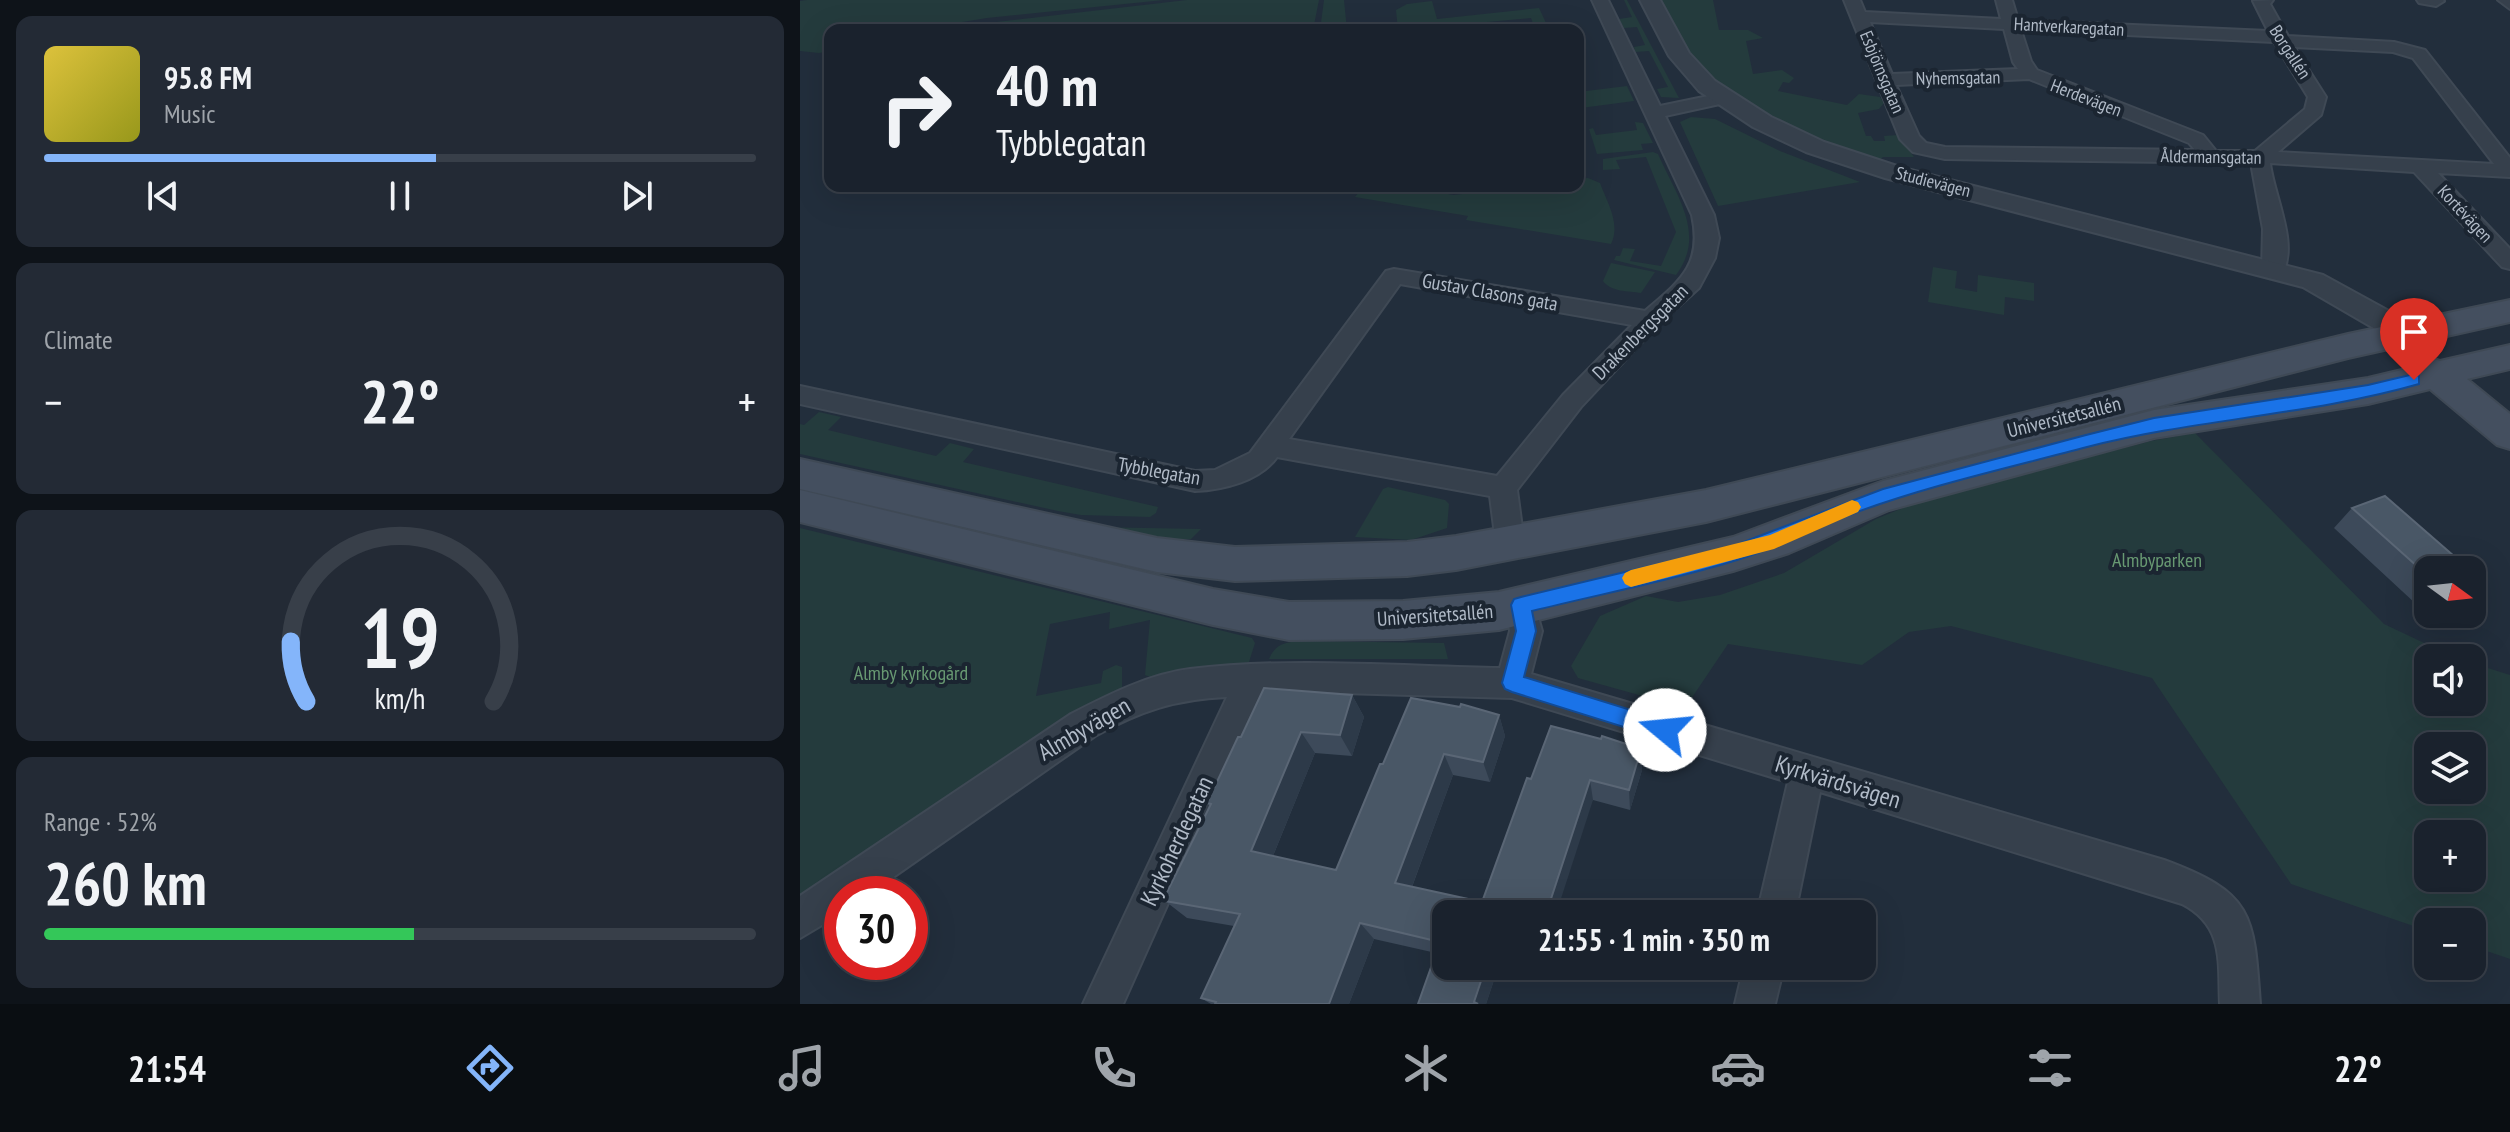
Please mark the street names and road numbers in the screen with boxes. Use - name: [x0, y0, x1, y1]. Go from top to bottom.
- street label: Hantverkaregatan: [2013, 12, 2125, 41]
- street label: Borgallén: [2264, 20, 2316, 83]
- street label: Esbjörnsgatan: [1855, 27, 1910, 116]
- street label: Nyhemsgatan: [1915, 65, 2001, 90]
- street label: Herdevägen: [2047, 73, 2125, 122]
- street label: Åldermansgatan: [2160, 144, 2262, 169]
- street label: Studievägen: [1893, 161, 1973, 202]
- street label: Kortévägen: [2433, 180, 2498, 247]
- street label: Gustav Clasons gata: [1420, 267, 1560, 317]
- street label: Drakenbergsgatan: [1586, 278, 1694, 386]
- street label: Universitetsallén: [2004, 390, 2124, 444]
- street label: Tybblegatan: [1116, 451, 1202, 491]
- street label: Universitetsallén: [1376, 598, 1494, 632]
- street label: Almbyvägen: [1032, 690, 1136, 767]
- street label: Kyrkvärdsvägen: [1772, 748, 1905, 815]
- street label: Kyrkoherdegatan: [1133, 771, 1220, 911]

